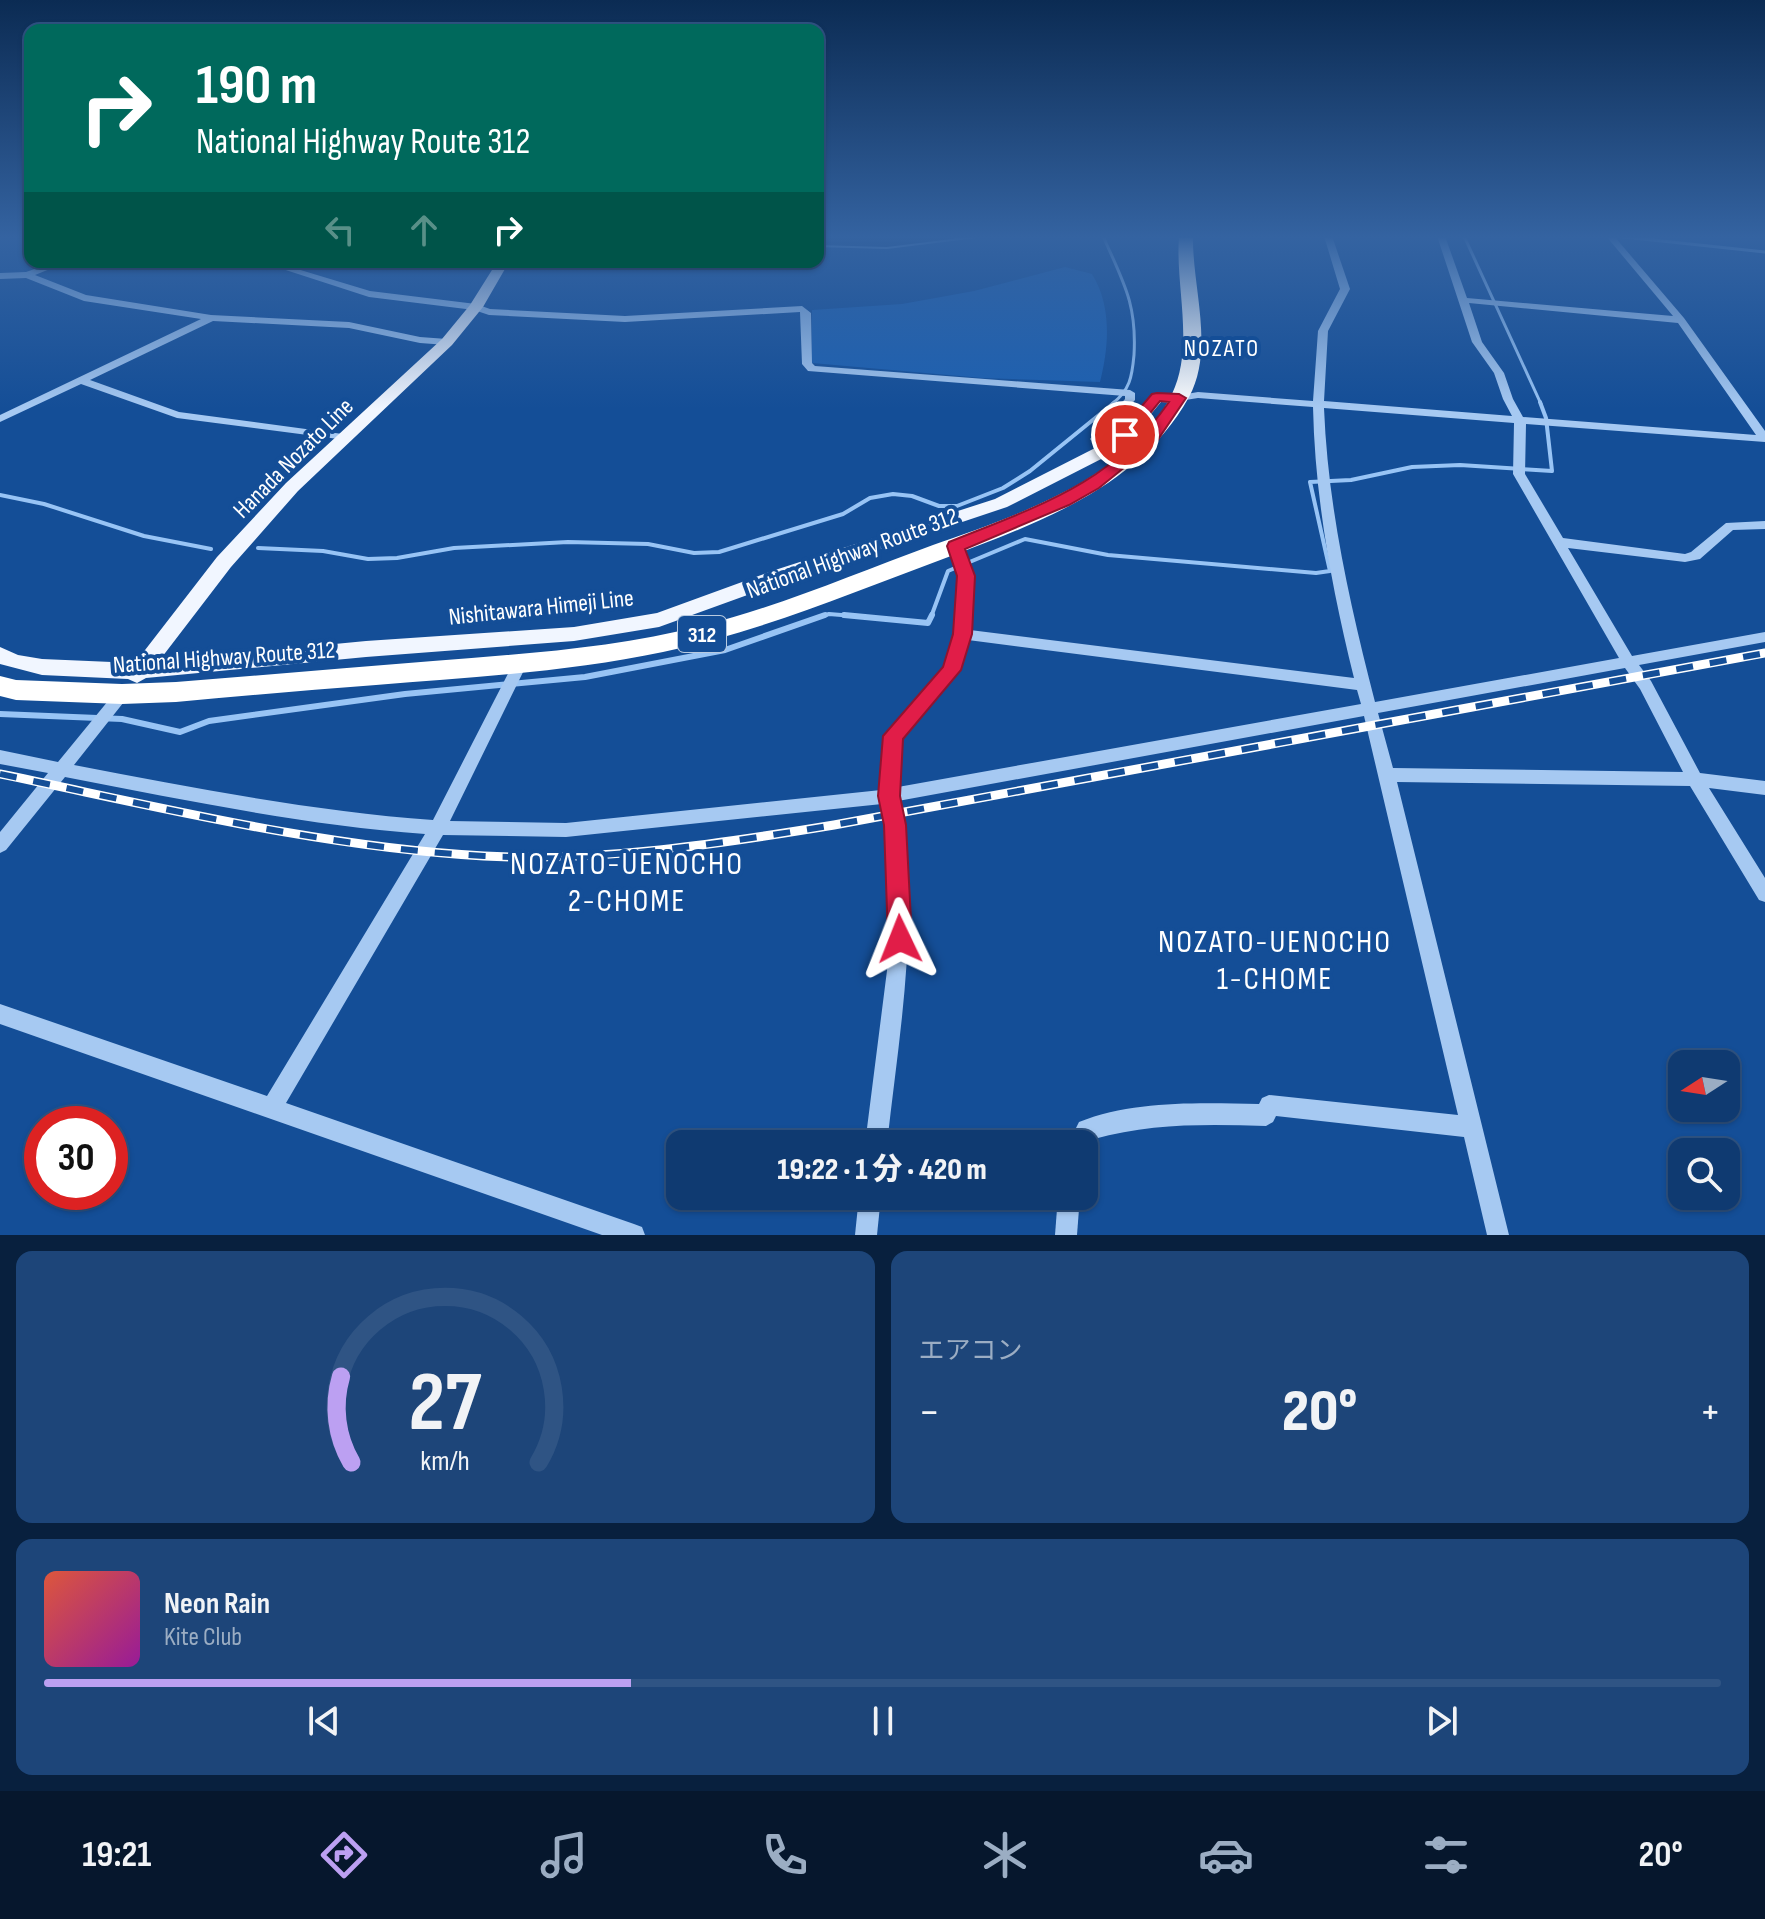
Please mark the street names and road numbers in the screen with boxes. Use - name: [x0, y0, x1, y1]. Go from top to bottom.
- street label: Hanada Nozato Line: [227, 392, 359, 524]
- street label: National Highway Route 312: [743, 502, 962, 605]
- street label: Nishitawara Himeji Line: [447, 583, 635, 632]
- road number: 312: [678, 616, 726, 652]
- street label: National Highway Route 312: [112, 635, 336, 680]

